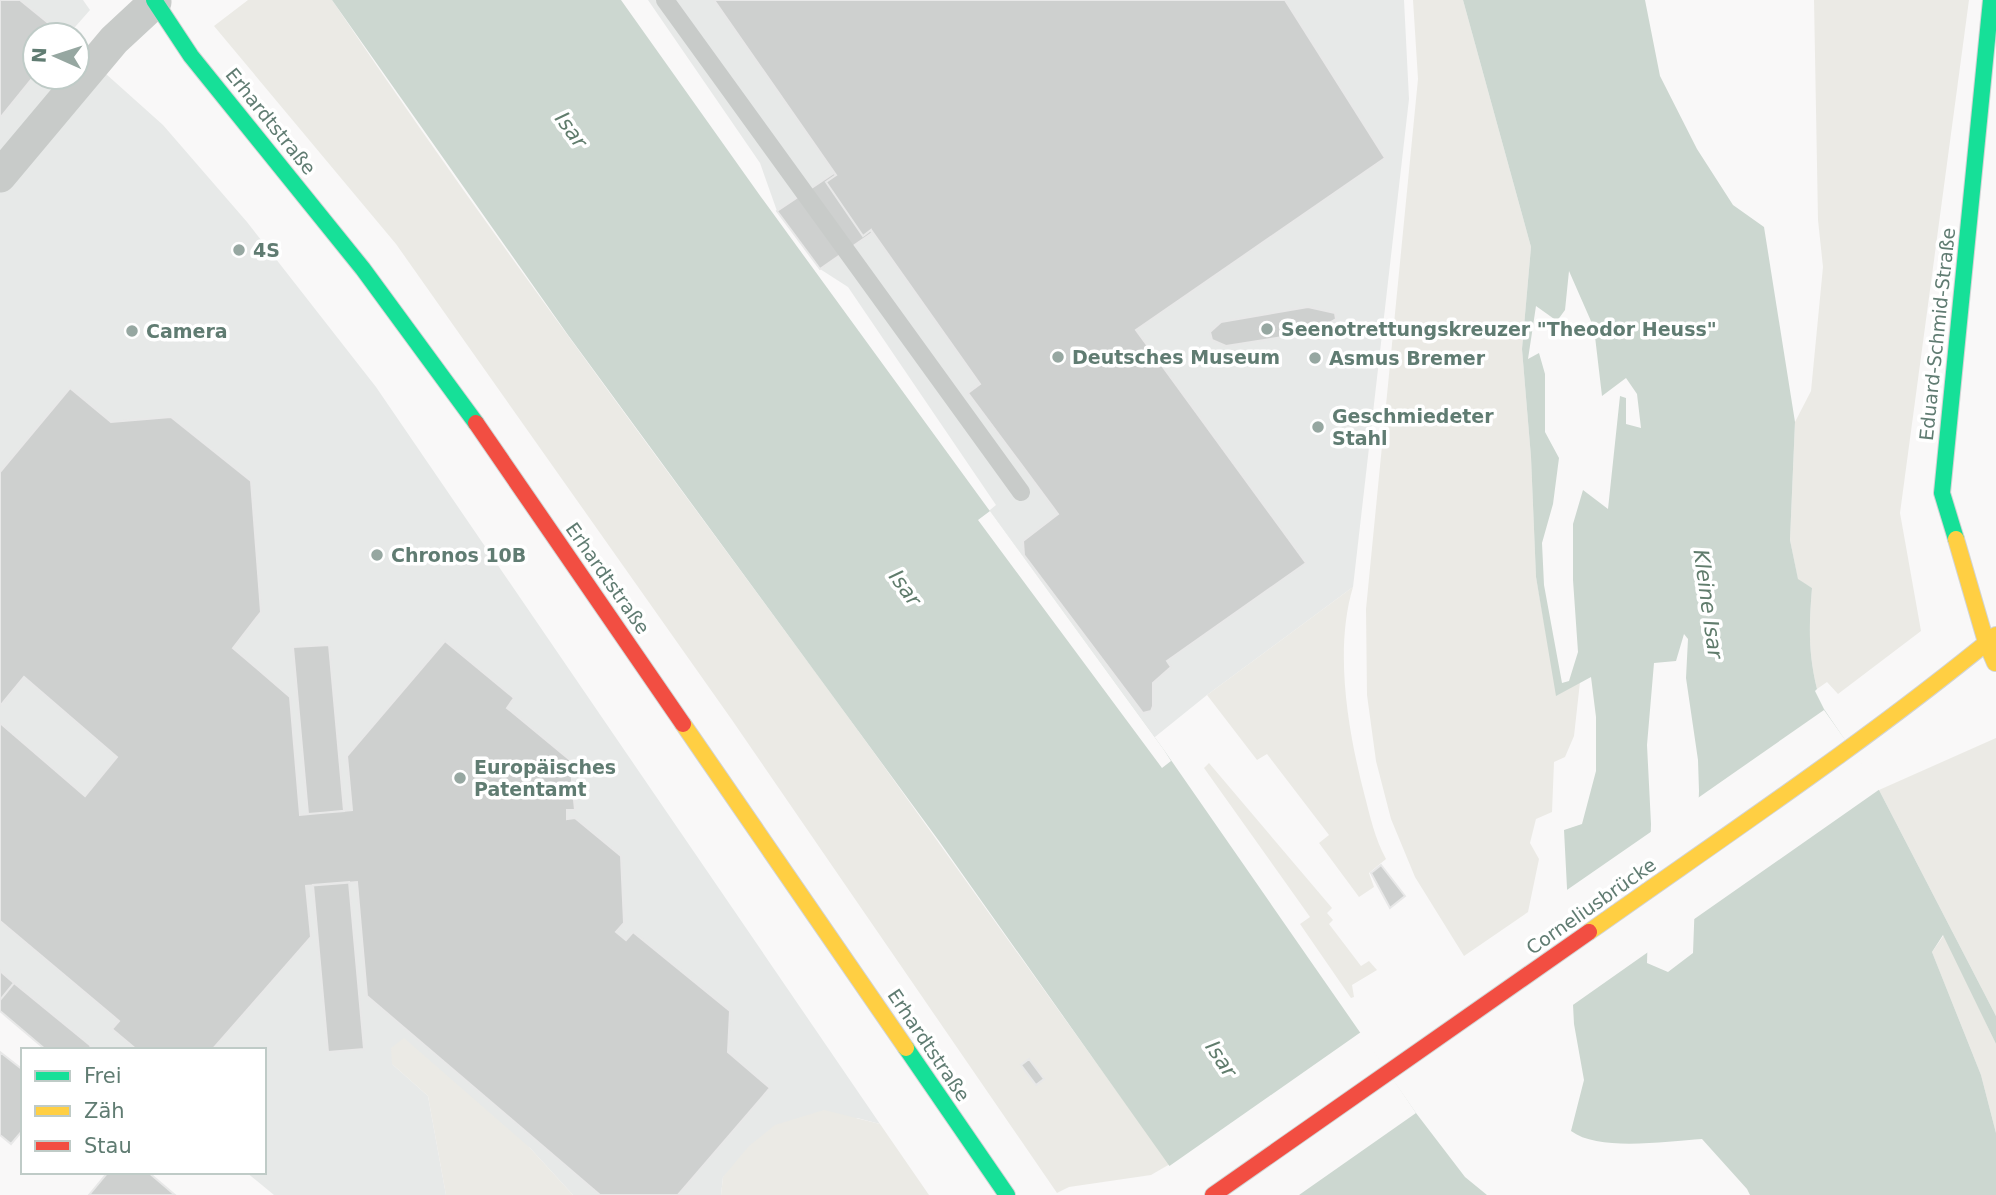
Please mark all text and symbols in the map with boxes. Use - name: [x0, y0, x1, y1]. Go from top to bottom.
- north arrow: [21, 21, 91, 91]
- text: N: [28, 47, 50, 64]
- street label: Erhardtstraße: [221, 63, 321, 179]
- water label: Isar: [550, 107, 593, 154]
- street label: Eduard-Schmid-Straße: [1915, 226, 1959, 442]
- place label: 4S: [253, 239, 280, 261]
- marker: 4S: [231, 242, 247, 258]
- place label: Seenotrettungskreuzer "Theodor Heuss": [1281, 318, 1717, 340]
- place label: Camera: [146, 320, 228, 342]
- marker: Seenotrettungskreuzer "Theodor Heuss": [1259, 321, 1275, 337]
- marker: Camera: [124, 323, 140, 339]
- place label: Deutsches Museum: [1072, 346, 1280, 368]
- place label: Asmus Bremer: [1329, 347, 1486, 369]
- marker: Deutsches Museum: [1050, 349, 1066, 365]
- marker: Asmus Bremer: [1307, 350, 1323, 366]
- place label: Geschmiedeter Stahl: [1332, 405, 1494, 449]
- marker: Geschmiedeter Stahl: [1310, 419, 1326, 435]
- street label: Erhardtstraße: [562, 518, 654, 638]
- place label: Chronos 10B: [391, 544, 526, 566]
- marker: Chronos 10B: [369, 547, 385, 563]
- water label: Kleine Isar: [1688, 548, 1728, 661]
- water label: Isar: [884, 565, 927, 612]
- place label: Europäisches Patentamt: [474, 756, 616, 800]
- marker: Europäisches Patentamt: [452, 770, 468, 786]
- street label: Corneliusbrücke: [1522, 853, 1660, 959]
- street label: Erhardtstraße: [883, 985, 975, 1105]
- water label: Isar: [1200, 1036, 1242, 1083]
- legend: [21, 1048, 266, 1174]
- text: Frei: [84, 1064, 121, 1088]
- text: Zäh: [84, 1099, 125, 1123]
- text: Stau: [84, 1134, 132, 1158]

